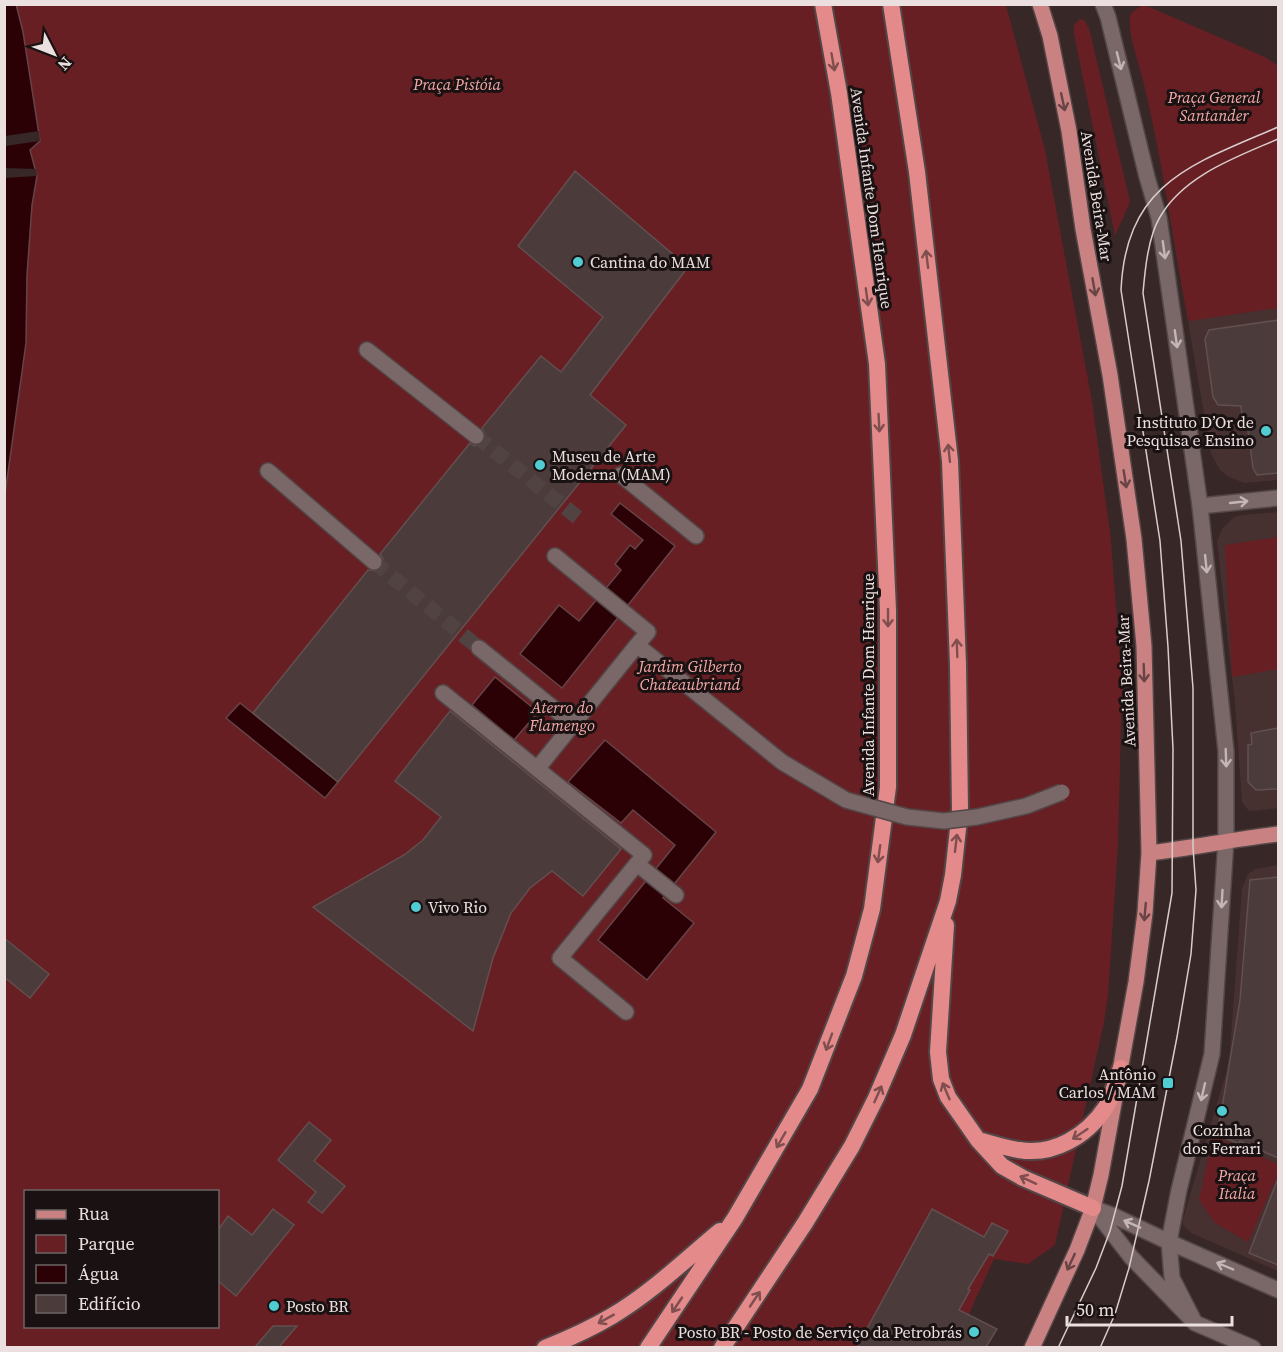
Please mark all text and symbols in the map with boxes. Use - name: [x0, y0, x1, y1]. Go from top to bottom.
- north arrow: [24, 24, 84, 84]
- one-way arrow: [1113, 51, 1125, 70]
- text: N: [53, 52, 77, 76]
- one-way arrow: [828, 52, 839, 71]
- park label: Praça Pistóia: [412, 73, 501, 95]
- street label: Avenida Infante Dom Henrique: [846, 86, 898, 310]
- park label: Praça General Santander: [1167, 86, 1261, 126]
- one-way arrow: [1058, 92, 1069, 111]
- street label: Avenida Beira-Mar: [1076, 129, 1118, 263]
- one-way arrow: [1158, 240, 1169, 260]
- one-way arrow: [921, 250, 932, 270]
- place label: Cantina do MAM: [590, 251, 710, 273]
- marker: Cantina do MAM: [571, 255, 585, 269]
- one-way arrow: [1088, 277, 1099, 296]
- one-way arrow: [862, 286, 873, 306]
- one-way arrow: [1171, 329, 1182, 349]
- place label: Instituto D’Or de Pesquisa e Ensino: [1127, 411, 1254, 451]
- one-way arrow: [874, 412, 885, 432]
- marker: Instituto D’Or de Pesquisa e Ensino: [1259, 424, 1273, 438]
- one-way arrow: [943, 444, 954, 464]
- place label: Museu de Arte Moderna (MAM): [552, 445, 671, 485]
- marker: Museu de Arte Moderna (MAM): [533, 458, 547, 472]
- one-way arrow: [1120, 469, 1131, 489]
- one-way arrow: [1229, 496, 1249, 507]
- one-way arrow: [1201, 554, 1212, 573]
- street label: Avenida Infante Dom Henrique: [857, 573, 879, 797]
- one-way arrow: [882, 607, 894, 627]
- street label: Avenida Beira-Mar: [1112, 614, 1140, 748]
- one-way arrow: [952, 638, 963, 658]
- park label: Jardim Gilberto Chateaubriand: [636, 655, 742, 695]
- one-way arrow: [1139, 663, 1150, 683]
- park label: Aterro do Flamengo: [528, 696, 595, 736]
- one-way arrow: [1221, 747, 1232, 767]
- one-way arrow: [951, 833, 962, 853]
- one-way arrow: [873, 844, 884, 864]
- one-way arrow: [1217, 888, 1228, 908]
- place label: Vivo Rio: [428, 896, 487, 918]
- marker: Vivo Rio: [409, 900, 423, 914]
- one-way arrow: [1139, 901, 1150, 921]
- one-way arrow: [823, 1032, 834, 1051]
- place label: Antônio Carlos / MAM: [1059, 1063, 1156, 1103]
- marker: Antônio Carlos / MAM: [1161, 1076, 1175, 1090]
- one-way arrow: [940, 1082, 951, 1101]
- one-way arrow: [1197, 1082, 1208, 1102]
- one-way arrow: [873, 1085, 884, 1103]
- marker: Cozinha dos Ferrari: [1215, 1104, 1229, 1118]
- place label: Cozinha dos Ferrari: [1183, 1119, 1261, 1159]
- one-way arrow: [1071, 1127, 1088, 1140]
- one-way arrow: [774, 1131, 786, 1148]
- park label: Praça Italia: [1217, 1164, 1257, 1204]
- one-way arrow: [1019, 1174, 1037, 1185]
- legend: [24, 1190, 219, 1328]
- text: Rua: [78, 1201, 110, 1226]
- one-way arrow: [1123, 1217, 1141, 1229]
- text: Parque: [78, 1231, 135, 1256]
- one-way arrow: [1065, 1253, 1077, 1271]
- one-way arrow: [1216, 1260, 1234, 1272]
- text: Água: [78, 1261, 120, 1286]
- scale bar: [1067, 1289, 1232, 1327]
- text: Edifício: [78, 1291, 141, 1316]
- one-way arrow: [749, 1291, 761, 1308]
- place label: Posto BR: [286, 1295, 349, 1317]
- one-way arrow: [671, 1296, 683, 1312]
- text: 50 m: [1076, 1297, 1114, 1322]
- marker: Posto BR: [267, 1299, 281, 1313]
- one-way arrow: [598, 1313, 615, 1325]
- place label: Posto BR - Posto de Serviço da Petrobrás: [678, 1321, 962, 1343]
- marker: Posto BR - Posto de Serviço da Petrobrás: [967, 1325, 981, 1339]

